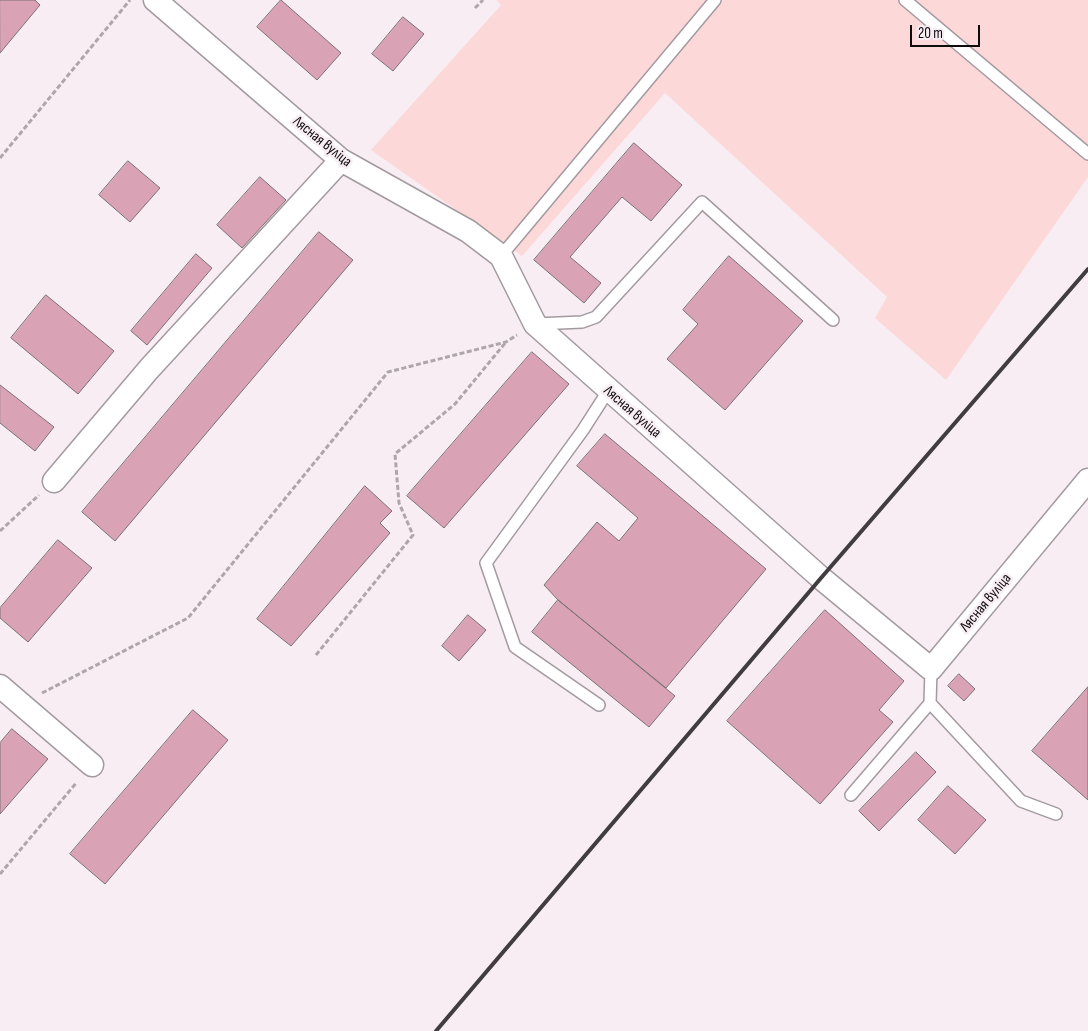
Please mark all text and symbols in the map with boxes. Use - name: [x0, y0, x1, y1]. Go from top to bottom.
- scale bar: [913, 15, 983, 47]
- text: 20 m: [918, 24, 943, 43]
- street label: Лясная вуліца: [289, 113, 355, 171]
- street label: Лясная вуліца: [600, 382, 664, 442]
- street label: Лясная вуліца: [956, 570, 1016, 636]

